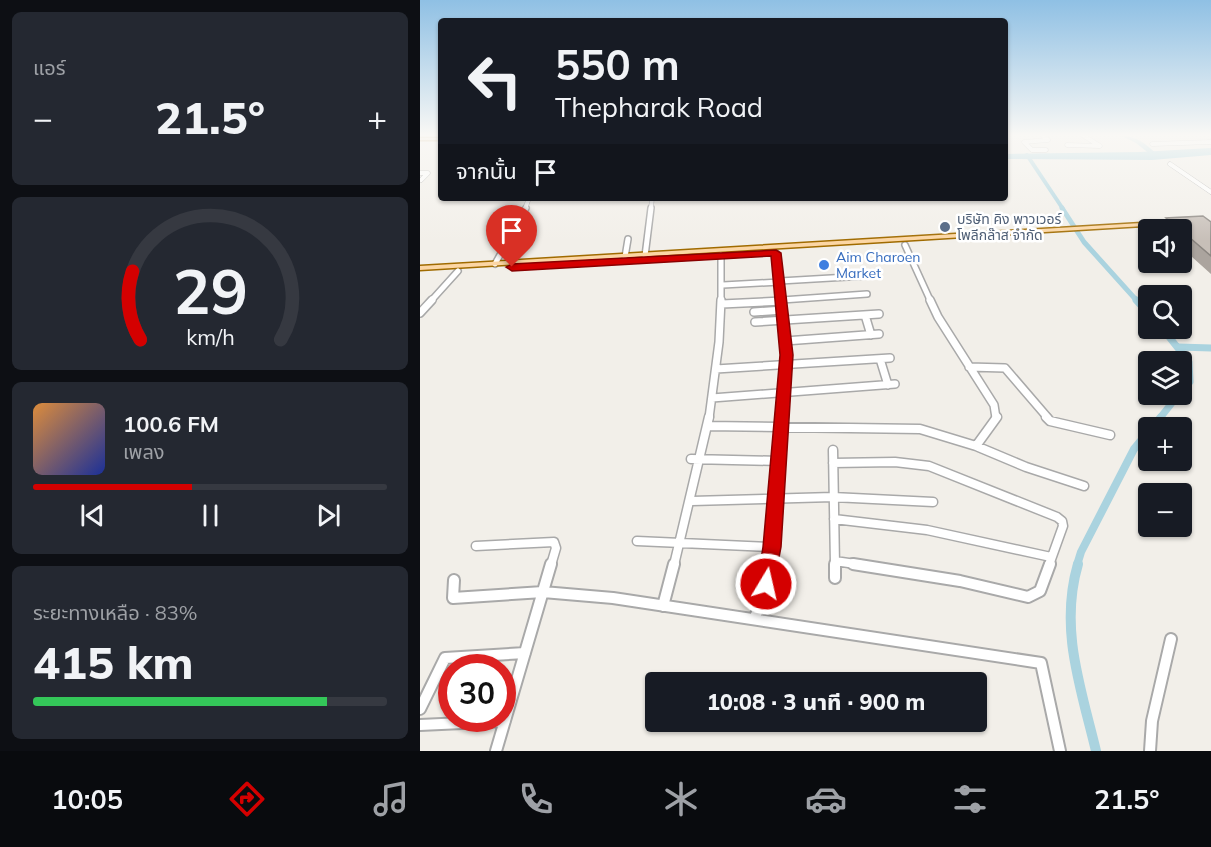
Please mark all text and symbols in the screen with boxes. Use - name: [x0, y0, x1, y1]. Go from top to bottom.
- text: 550 m: [555, 38, 680, 91]
- icon: left: [456, 42, 534, 120]
- text: แอร์: [33, 55, 65, 80]
- text: 21.5°: [155, 89, 265, 145]
- text: Thepharak Road: [555, 90, 763, 124]
- text: −: [33, 97, 53, 138]
- text: +: [367, 97, 387, 138]
- icon: arrive: [529, 156, 562, 189]
- text: จากนั้น: [456, 157, 517, 185]
- pin: [486, 205, 537, 267]
- place label: บริษัท คิง พาวเวอร์ โพลีกล๊าส จำกัด: [957, 210, 1062, 244]
- icon: arrive: [495, 214, 528, 247]
- map controls: [1138, 219, 1192, 537]
- button: sound: [1138, 219, 1192, 273]
- marker: บริษัท คิง พาวเวอร์ โพลีกล๊าส จำกัด: [938, 220, 952, 234]
- place label: Aim Charoen Market: [836, 248, 921, 282]
- text: 29: [173, 251, 247, 330]
- marker: Aim Charoen Market: [817, 258, 831, 272]
- button: search: [1138, 285, 1192, 339]
- text: km/h: [186, 324, 234, 351]
- button: layers: [1138, 351, 1192, 405]
- text: 100.6 FM: [123, 410, 219, 438]
- button: +: [1138, 417, 1192, 471]
- text: เพลง: [123, 439, 165, 464]
- button: −: [1138, 483, 1192, 537]
- icon: previous: [76, 499, 109, 532]
- icon: pause: [194, 499, 227, 532]
- icon: next: [312, 499, 345, 532]
- position arrow: [734, 552, 798, 616]
- text: ระยะทางเหลือ · 83%: [33, 600, 198, 625]
- text: 415 km: [33, 634, 194, 690]
- speed limit sign: 30: [438, 654, 516, 732]
- text: 10:08 · 3 นาที · 900 m: [707, 688, 925, 716]
- icon: directions: [226, 778, 268, 820]
- icon: music: [370, 778, 412, 820]
- icon: phone: [515, 778, 557, 820]
- icon: climate: [660, 778, 702, 820]
- icon: car: [805, 778, 847, 820]
- icon: filters: [949, 778, 991, 820]
- text: 10:05: [51, 782, 123, 816]
- text: 21.5°: [1094, 782, 1160, 816]

